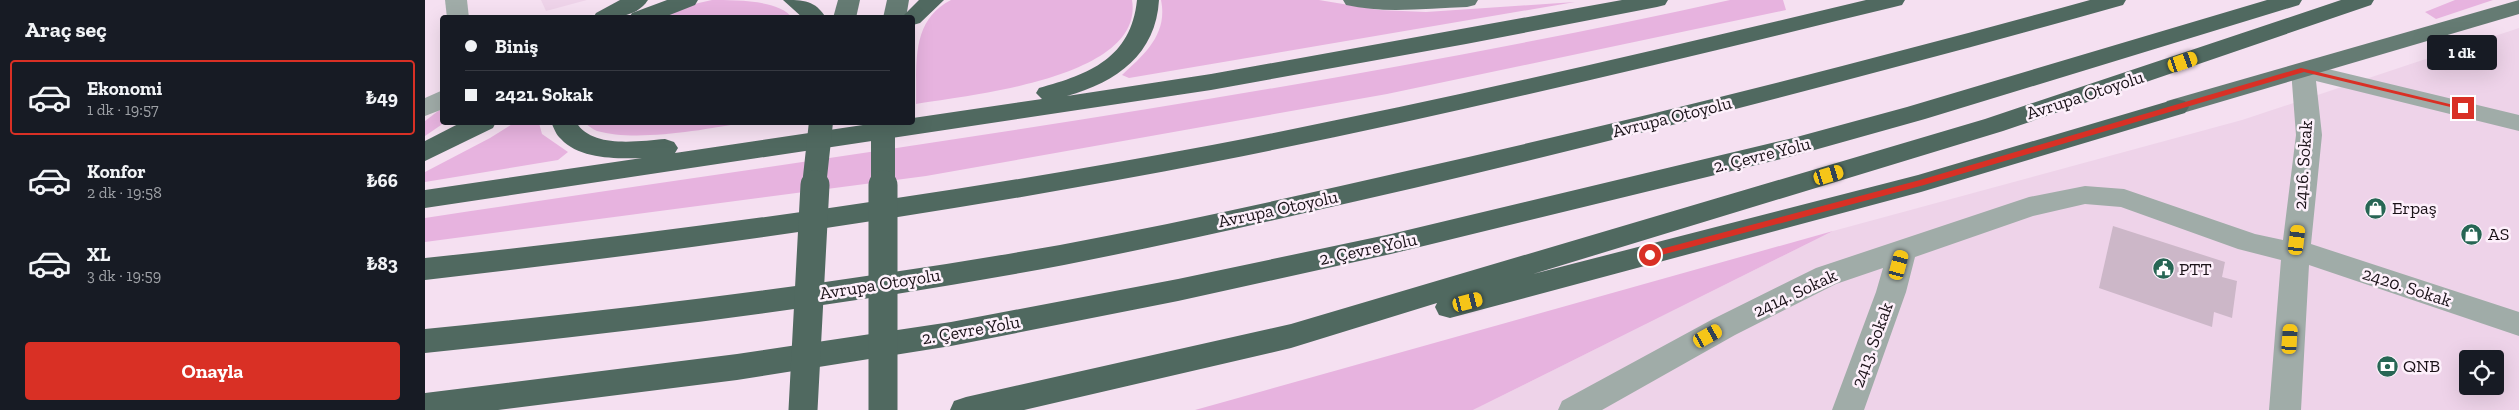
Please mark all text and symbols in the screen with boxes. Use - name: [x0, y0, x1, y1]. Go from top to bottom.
- text: Araç seç: [25, 16, 107, 43]
- text: Biniş: [495, 35, 538, 58]
- callout: 1 dk: [2428, 36, 2498, 70]
- text: 1 dk: [2448, 43, 2476, 62]
- car: [2166, 50, 2199, 74]
- street label: Avrupa Otoyolu: [2023, 66, 2147, 124]
- icon: car: [27, 75, 72, 120]
- text: Ekonomi: [87, 77, 162, 100]
- text: 2421. Sokak: [495, 83, 593, 106]
- text: ₺49: [366, 86, 398, 109]
- street label: Avrupa Otoyolu: [1610, 92, 1734, 142]
- route end: [2452, 97, 2474, 119]
- text: 1 dk · 19:57: [87, 100, 159, 119]
- street label: 2416. Sokak: [2289, 119, 2317, 210]
- street label: 2. Çevre Yolu: [1711, 132, 1813, 178]
- icon: car: [27, 158, 72, 203]
- text: Konfor: [87, 160, 146, 183]
- car: [1812, 163, 1845, 187]
- text: ₺66: [366, 169, 398, 192]
- text: 2 dk · 19:58: [87, 183, 162, 202]
- street label: Avrupa Otoyolu: [1216, 186, 1340, 232]
- shop icon: Erpaş: [2364, 196, 2388, 220]
- place label: Erpaş: [2392, 197, 2437, 219]
- shop icon: AS: [2460, 222, 2484, 246]
- place label: AS: [2488, 223, 2509, 245]
- car: [2287, 224, 2306, 256]
- street label: 2. Çevre Yolu: [1317, 228, 1419, 270]
- icon: car: [27, 241, 72, 286]
- text: XL: [87, 243, 110, 266]
- route start: [1639, 244, 1661, 266]
- car: [1887, 249, 1910, 281]
- text: ₺83: [366, 252, 398, 275]
- public building icon: PTT: [2151, 257, 2175, 281]
- place label: PTT: [2179, 258, 2212, 280]
- street label: 2420. Sokak: [2360, 262, 2455, 312]
- street label: Avrupa Otoyolu: [818, 264, 942, 304]
- street label: 2414. Sokak: [1750, 264, 1841, 322]
- text: 3 dk · 19:59: [87, 266, 161, 285]
- car: [1451, 291, 1484, 313]
- street label: 2413. Sokak: [1846, 299, 1898, 391]
- street label: 2. Çevre Yolu: [920, 311, 1022, 349]
- car: [1691, 322, 1724, 350]
- car: [2281, 324, 2298, 354]
- button: Onayla: [25, 342, 400, 400]
- map controls: [2459, 350, 2504, 395]
- button: locate: [2459, 350, 2504, 395]
- bank icon: QNB: [2375, 354, 2399, 378]
- place label: QNB: [2403, 355, 2440, 377]

